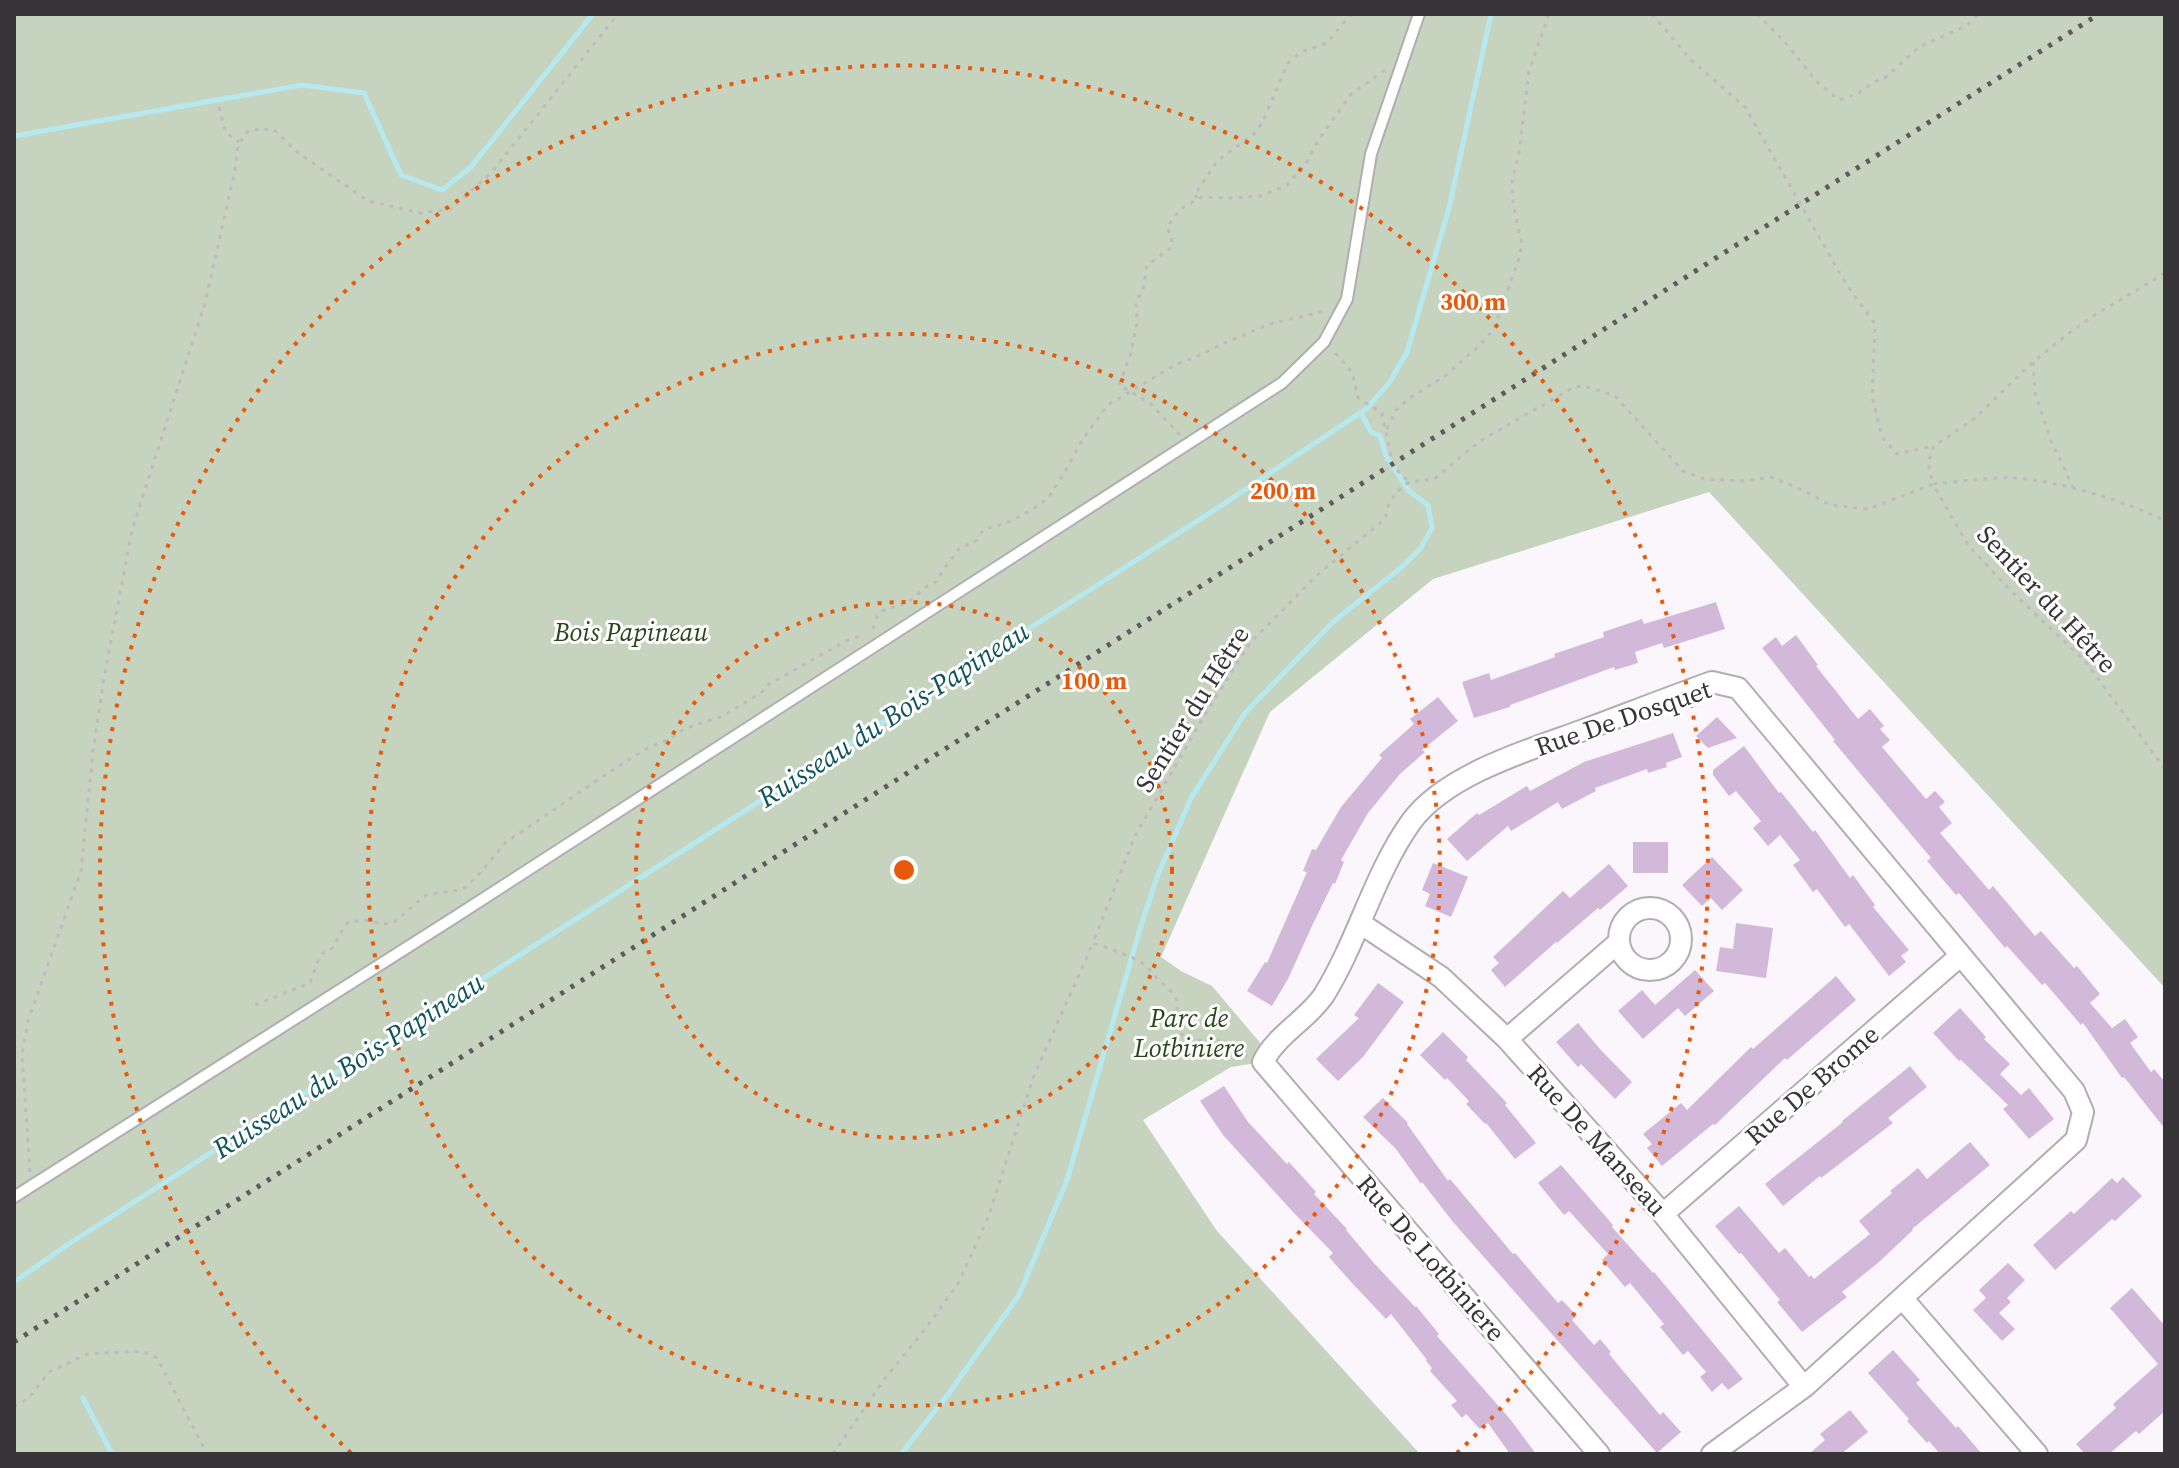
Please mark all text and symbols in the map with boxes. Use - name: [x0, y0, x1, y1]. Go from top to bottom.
- text: 300 m: [1440, 285, 1506, 318]
- text: 200 m: [1250, 474, 1316, 507]
- street label: Sentier du Hêtre: [1969, 517, 2125, 681]
- water label: Ruisseau du Bois-Papineau: [749, 612, 1036, 817]
- park label: Bois Papineau: [553, 614, 708, 650]
- street label: Sentier du Hêtre: [1126, 619, 1258, 799]
- text: 100 m: [1061, 664, 1127, 697]
- street label: Rue De Dosquet: [1530, 671, 1716, 765]
- centre of rings: [890, 856, 918, 884]
- water label: Ruisseau du Bois-Papineau: [204, 963, 491, 1168]
- park label: Parc de Lotbiniere: [1133, 1000, 1245, 1066]
- street label: Rue De Brome: [1737, 1017, 1887, 1153]
- street label: Rue De Manseau: [1519, 1056, 1675, 1224]
- street label: Rue De Lotbiniere: [1348, 1167, 1514, 1349]

